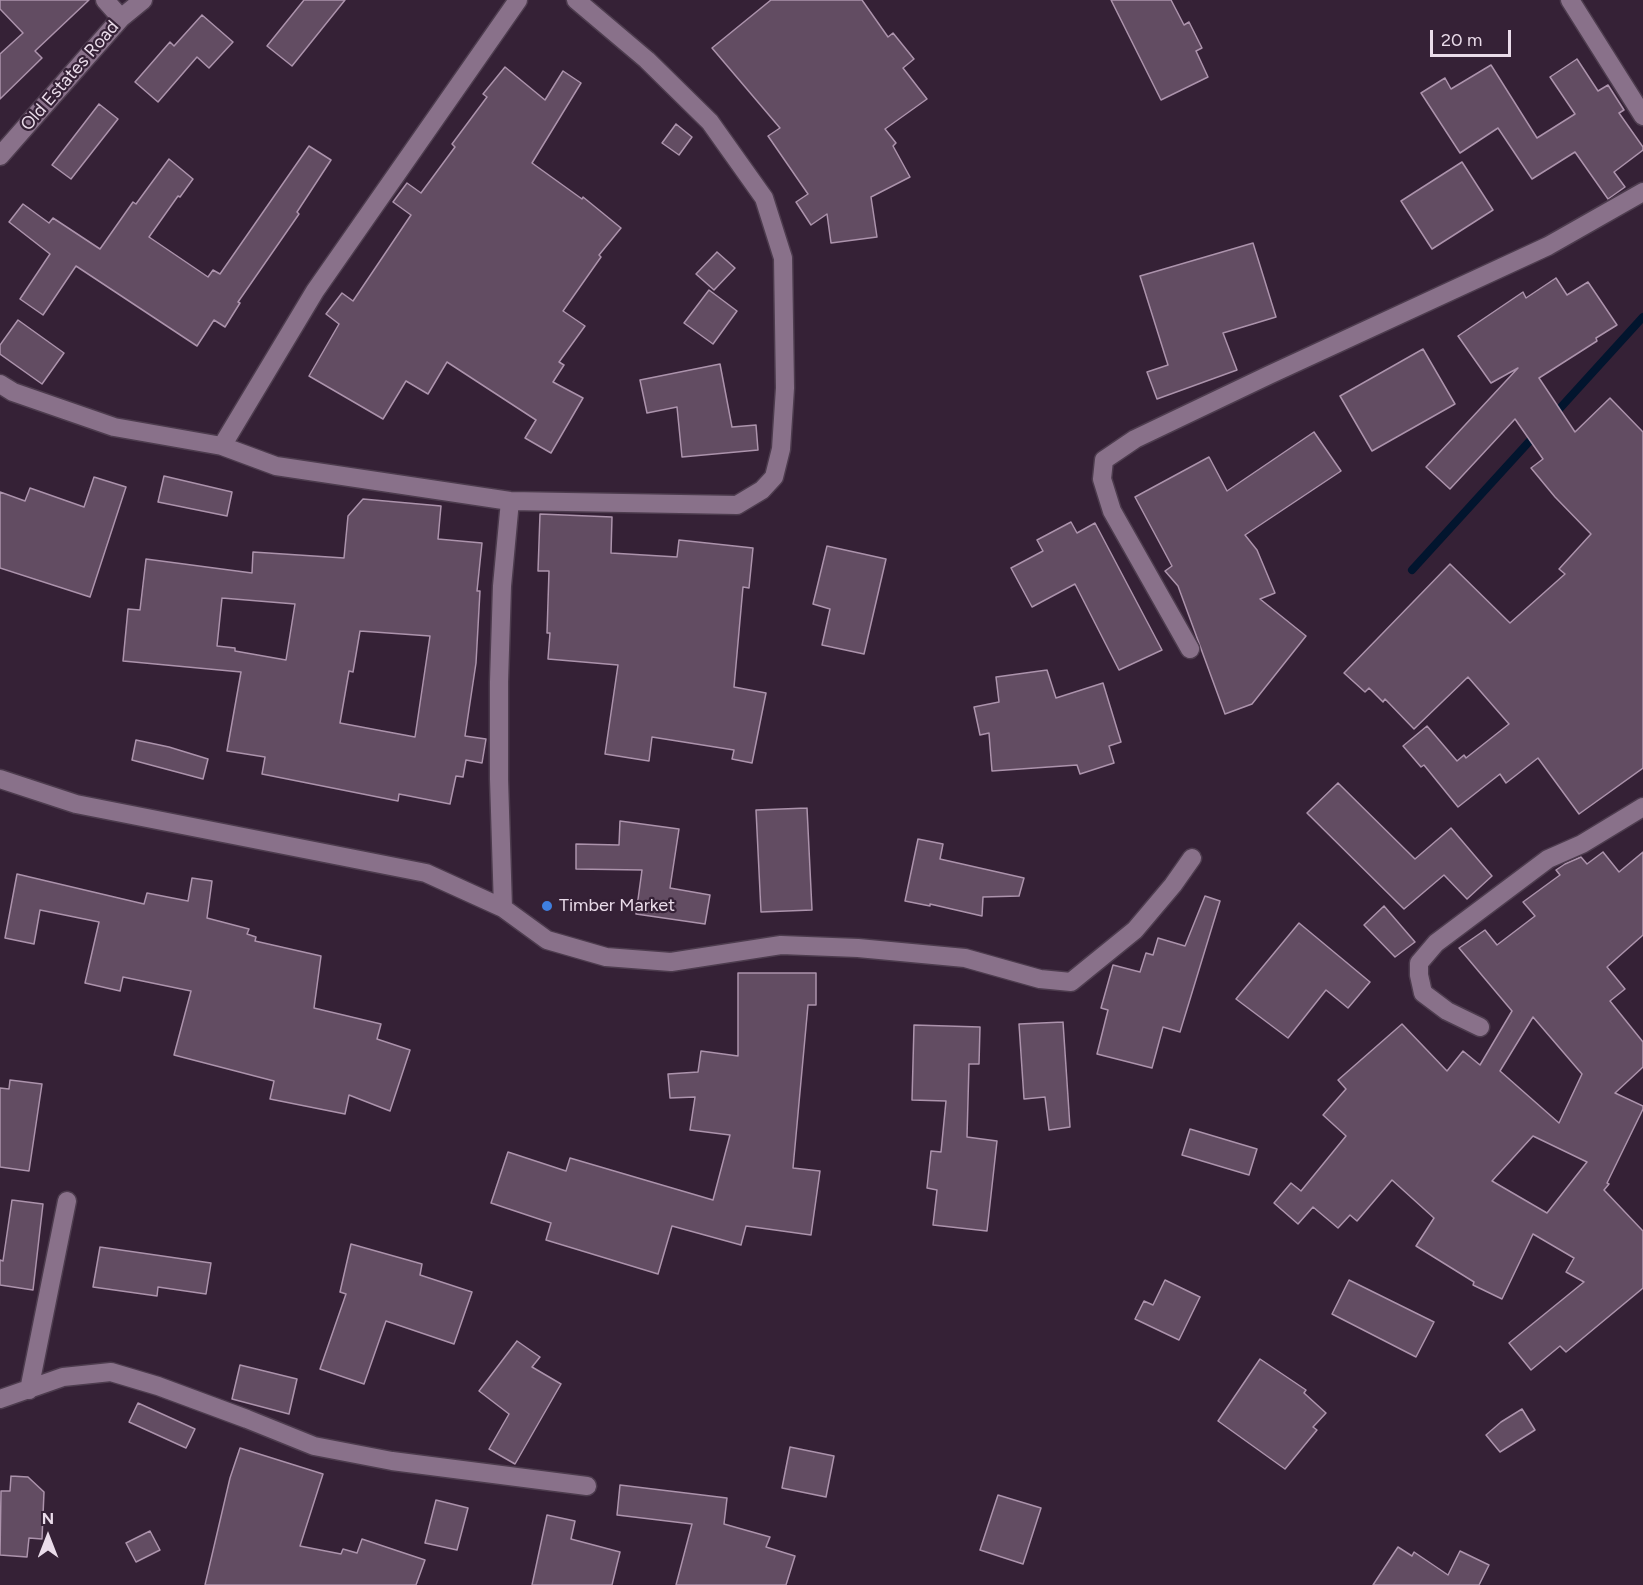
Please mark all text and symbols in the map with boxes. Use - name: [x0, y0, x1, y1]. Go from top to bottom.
- street label: Old Estates Road: [16, 17, 124, 135]
- scale bar: [1433, 18, 1514, 56]
- text: 20 m: [1441, 29, 1482, 51]
- place label: Timber Market: [559, 895, 675, 917]
- marker: Timber Market: [540, 899, 554, 913]
- north arrow: [18, 1507, 78, 1567]
- text: N: [42, 1509, 54, 1528]

